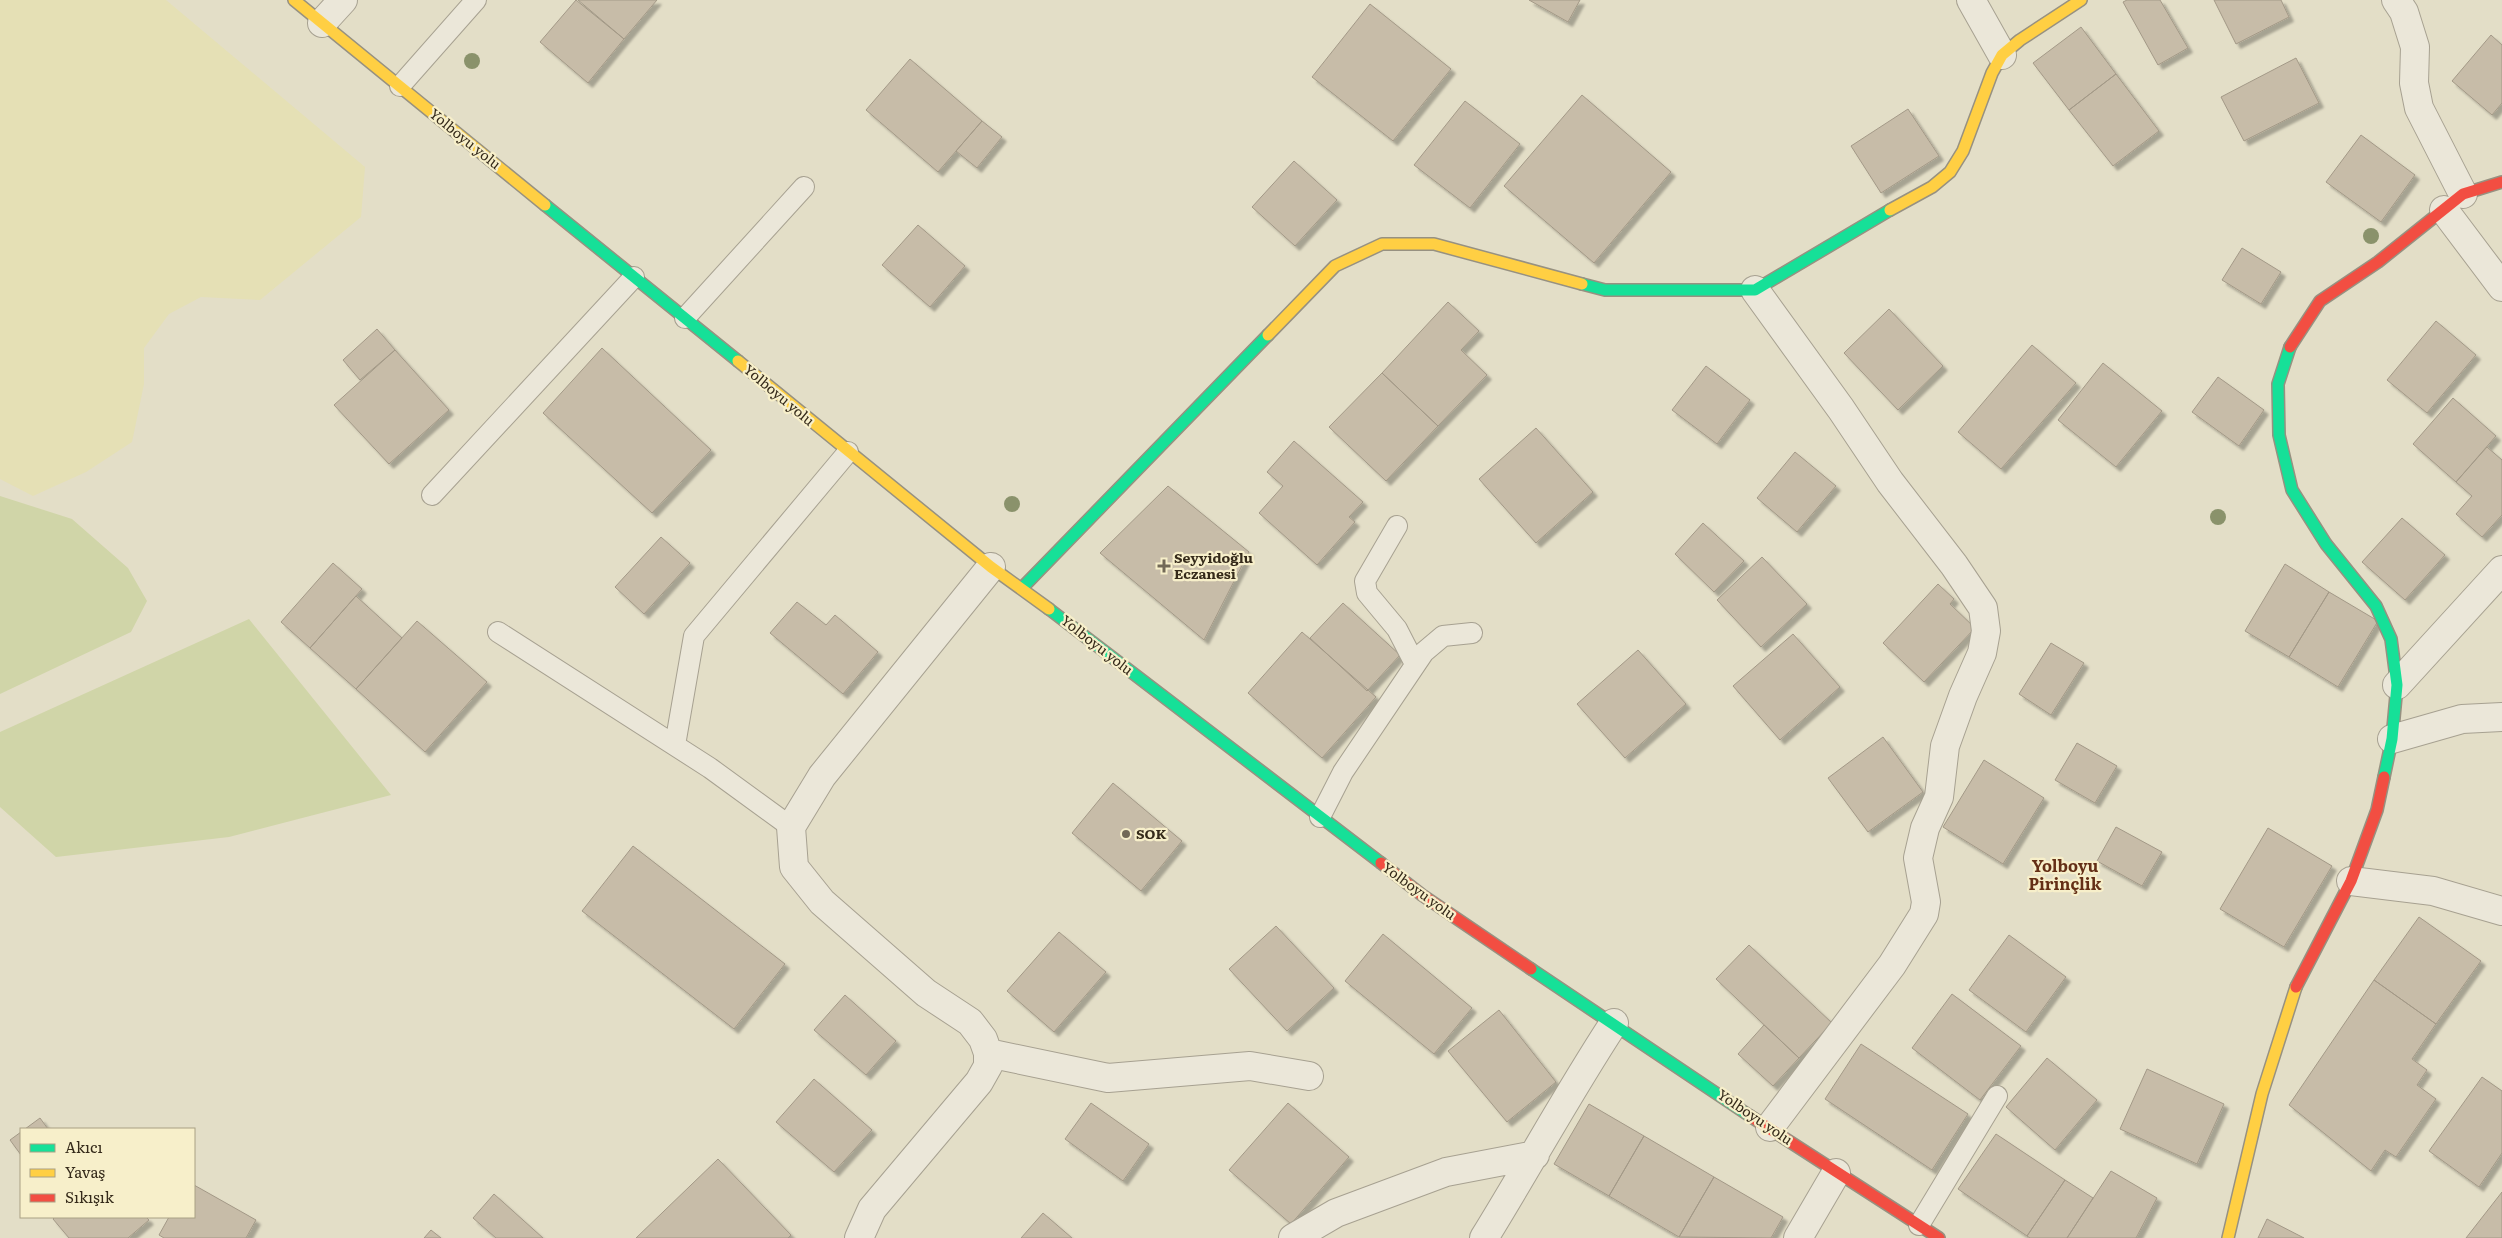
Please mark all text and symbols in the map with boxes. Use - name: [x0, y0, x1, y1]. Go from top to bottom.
- street label: Yolboyu yolu: [426, 103, 506, 173]
- street label: Yolboyu yolu: [740, 359, 819, 430]
- place label: Seyyidoğlu Eczanesi: [1174, 547, 1254, 583]
- marker: Seyyidoğlu Eczanesi: [1158, 560, 1170, 572]
- street label: Yolboyu yolu: [1057, 610, 1138, 679]
- place label: SOK: [1136, 823, 1166, 843]
- marker: SOK: [1120, 828, 1132, 840]
- district label: Yolboyu Pirinçlik: [2029, 853, 2102, 895]
- street label: Yolboyu yolu: [1379, 857, 1461, 924]
- street label: Yolboyu yolu: [1714, 1084, 1797, 1149]
- legend: [20, 1128, 195, 1218]
- text: Akıcı: [65, 1135, 103, 1158]
- text: Yavaş: [65, 1160, 105, 1183]
- text: Sıkışık: [65, 1185, 115, 1208]

